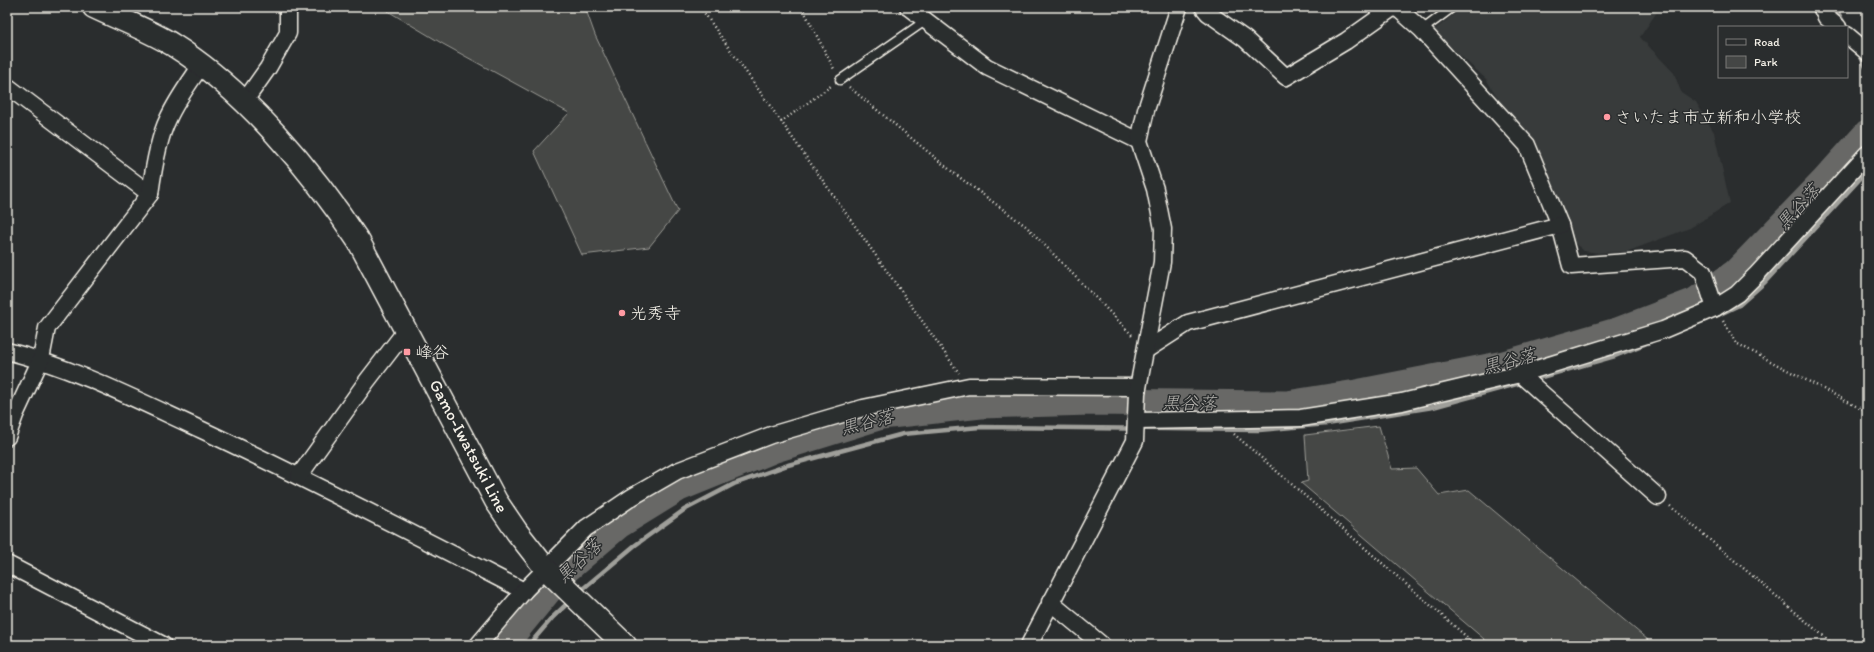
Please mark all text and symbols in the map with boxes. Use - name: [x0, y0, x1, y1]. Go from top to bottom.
- legend: [1718, 26, 1848, 78]
- text: Road: [1754, 35, 1780, 49]
- text: Park: [1754, 55, 1778, 69]
- place label: さいたま市立新和小学校: [1615, 107, 1801, 127]
- marker: さいたま市立新和小学校: [1602, 112, 1612, 122]
- water label: 黒谷落: [1772, 178, 1826, 234]
- place label: 光秀寺: [630, 303, 681, 323]
- marker: 光秀寺: [617, 308, 627, 318]
- place label: 峰谷: [415, 342, 449, 362]
- water label: 黒谷落: [1480, 343, 1540, 378]
- marker: 峰谷: [402, 347, 412, 357]
- street label: Gamo-Iwatsuki Line: [425, 376, 513, 516]
- water label: 黒谷落: [1162, 392, 1218, 415]
- water label: 黒谷落: [838, 404, 898, 439]
- water label: 黒谷落: [552, 533, 608, 587]

